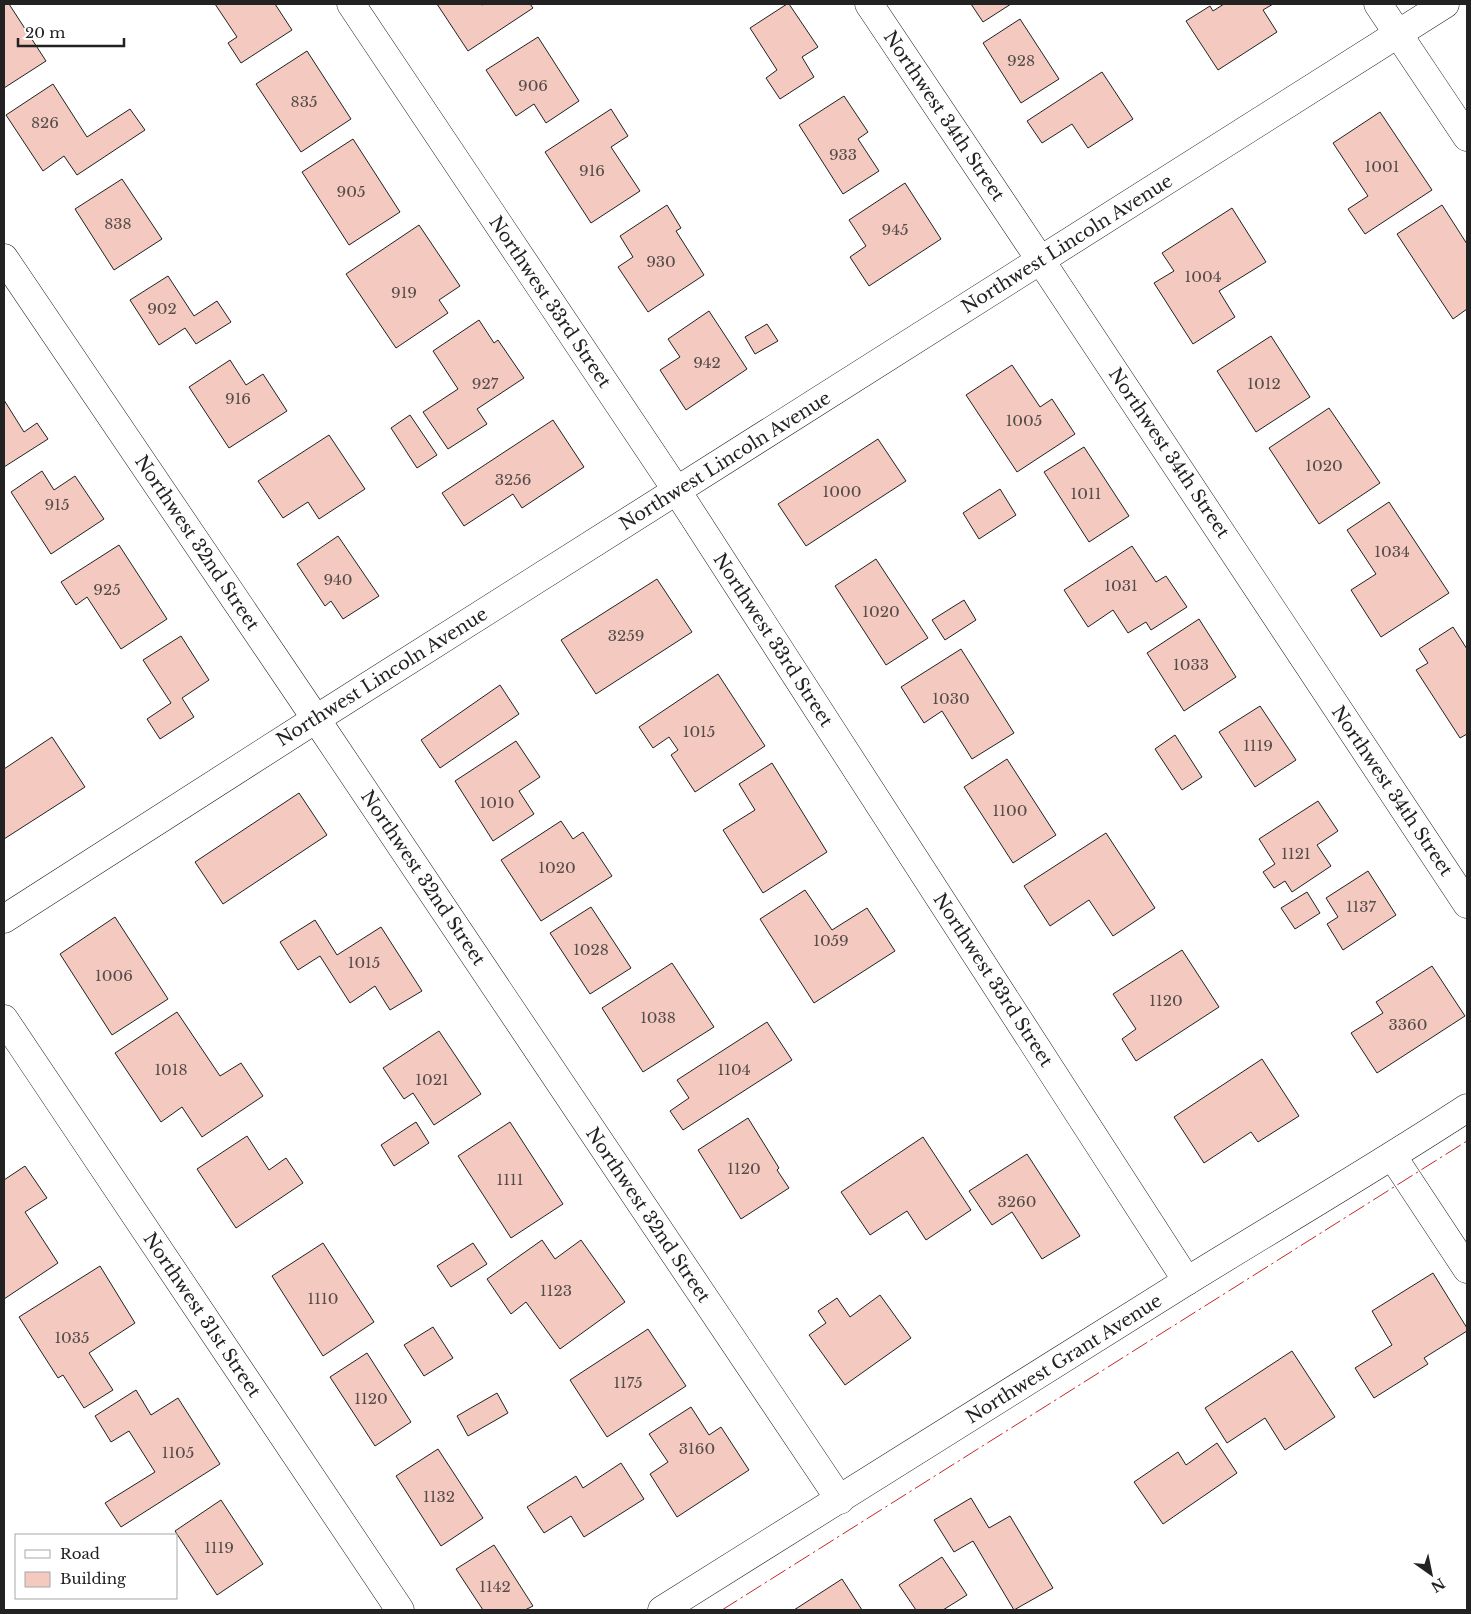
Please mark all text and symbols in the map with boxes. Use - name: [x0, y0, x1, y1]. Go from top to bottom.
- scale bar: [18, 15, 124, 47]
- text: 20 m: [25, 23, 65, 42]
- street label: Northwest 34th Street: [879, 27, 1009, 205]
- house number: 928: [1007, 51, 1035, 70]
- house number: 906: [518, 76, 548, 95]
- house number: 835: [291, 92, 317, 111]
- house number: 826: [31, 113, 59, 132]
- house number: 933: [829, 145, 857, 164]
- house number: 1001: [1365, 157, 1399, 176]
- house number: 916: [579, 161, 605, 180]
- street label: Northwest Lincoln Avenue: [957, 170, 1177, 318]
- house number: 905: [337, 182, 365, 201]
- street label: Northwest 33rd Street: [484, 212, 616, 392]
- house number: 838: [104, 214, 132, 233]
- house number: 945: [882, 220, 908, 239]
- house number: 930: [646, 252, 676, 271]
- house number: 1004: [1185, 267, 1221, 286]
- house number: 919: [391, 283, 417, 302]
- house number: 902: [147, 299, 177, 318]
- house number: 942: [693, 353, 721, 372]
- street label: Northwest 34th Street: [1104, 364, 1234, 542]
- house number: 927: [472, 374, 499, 393]
- house number: 1012: [1247, 374, 1281, 393]
- street label: Northwest Lincoln Avenue: [615, 387, 835, 535]
- house number: 916: [225, 389, 251, 408]
- house number: 1005: [1006, 411, 1042, 430]
- street label: Northwest 32nd Street: [130, 451, 264, 635]
- house number: 1020: [1305, 456, 1343, 475]
- house number: 3256: [495, 470, 531, 489]
- house number: 1000: [823, 482, 861, 501]
- house number: 1011: [1071, 484, 1101, 503]
- house number: 915: [45, 495, 69, 514]
- house number: 1034: [1374, 542, 1410, 561]
- street label: Northwest 33rd Street: [709, 549, 837, 731]
- house number: 940: [323, 570, 353, 589]
- house number: 1031: [1104, 576, 1138, 595]
- house number: 925: [93, 580, 121, 599]
- house number: 1020: [862, 602, 900, 621]
- street label: Northwest Lincoln Avenue: [272, 603, 492, 751]
- house number: 3259: [608, 626, 644, 645]
- house number: 1033: [1173, 655, 1209, 674]
- house number: 1030: [932, 689, 970, 708]
- street label: Northwest 34th Street: [1327, 702, 1457, 880]
- house number: 1015: [683, 722, 715, 741]
- house number: 1119: [1243, 736, 1273, 755]
- street label: Northwest 32nd Street: [356, 786, 490, 970]
- house number: 1010: [480, 793, 514, 812]
- house number: 1100: [993, 801, 1027, 820]
- house number: 1121: [1281, 844, 1311, 863]
- house number: 1020: [538, 858, 576, 877]
- street label: Northwest 33rd Street: [929, 889, 1057, 1071]
- house number: 1137: [1346, 897, 1377, 916]
- house number: 1059: [813, 931, 849, 950]
- house number: 1028: [573, 940, 609, 959]
- house number: 1015: [348, 953, 380, 972]
- house number: 1006: [95, 966, 133, 985]
- house number: 1120: [1149, 991, 1183, 1010]
- house number: 1038: [640, 1008, 676, 1027]
- house number: 3360: [1389, 1015, 1427, 1034]
- house number: 1018: [154, 1060, 188, 1079]
- house number: 1104: [718, 1060, 750, 1079]
- house number: 1021: [415, 1070, 449, 1089]
- street label: Northwest 32nd Street: [581, 1123, 715, 1307]
- house number: 1120: [727, 1159, 761, 1178]
- house number: 1111: [497, 1170, 523, 1189]
- house number: 3260: [998, 1192, 1036, 1211]
- street label: Northwest 31st Street: [139, 1229, 265, 1402]
- house number: 1123: [540, 1281, 572, 1300]
- house number: 1110: [308, 1289, 338, 1308]
- street label: Northwest Grant Avenue: [962, 1290, 1166, 1428]
- house number: 1035: [54, 1328, 90, 1347]
- house number: 1175: [613, 1373, 643, 1392]
- house number: 1120: [354, 1389, 388, 1408]
- house number: 3160: [679, 1439, 715, 1458]
- house number: 1105: [162, 1443, 194, 1462]
- house number: 1132: [423, 1487, 455, 1506]
- legend: [15, 1534, 178, 1599]
- house number: 1119: [204, 1538, 234, 1557]
- text: Road: [60, 1544, 100, 1563]
- north arrow: [1406, 1549, 1456, 1599]
- text: Building: [60, 1569, 127, 1588]
- text: N: [1428, 1574, 1449, 1596]
- house number: 1142: [479, 1577, 511, 1596]

